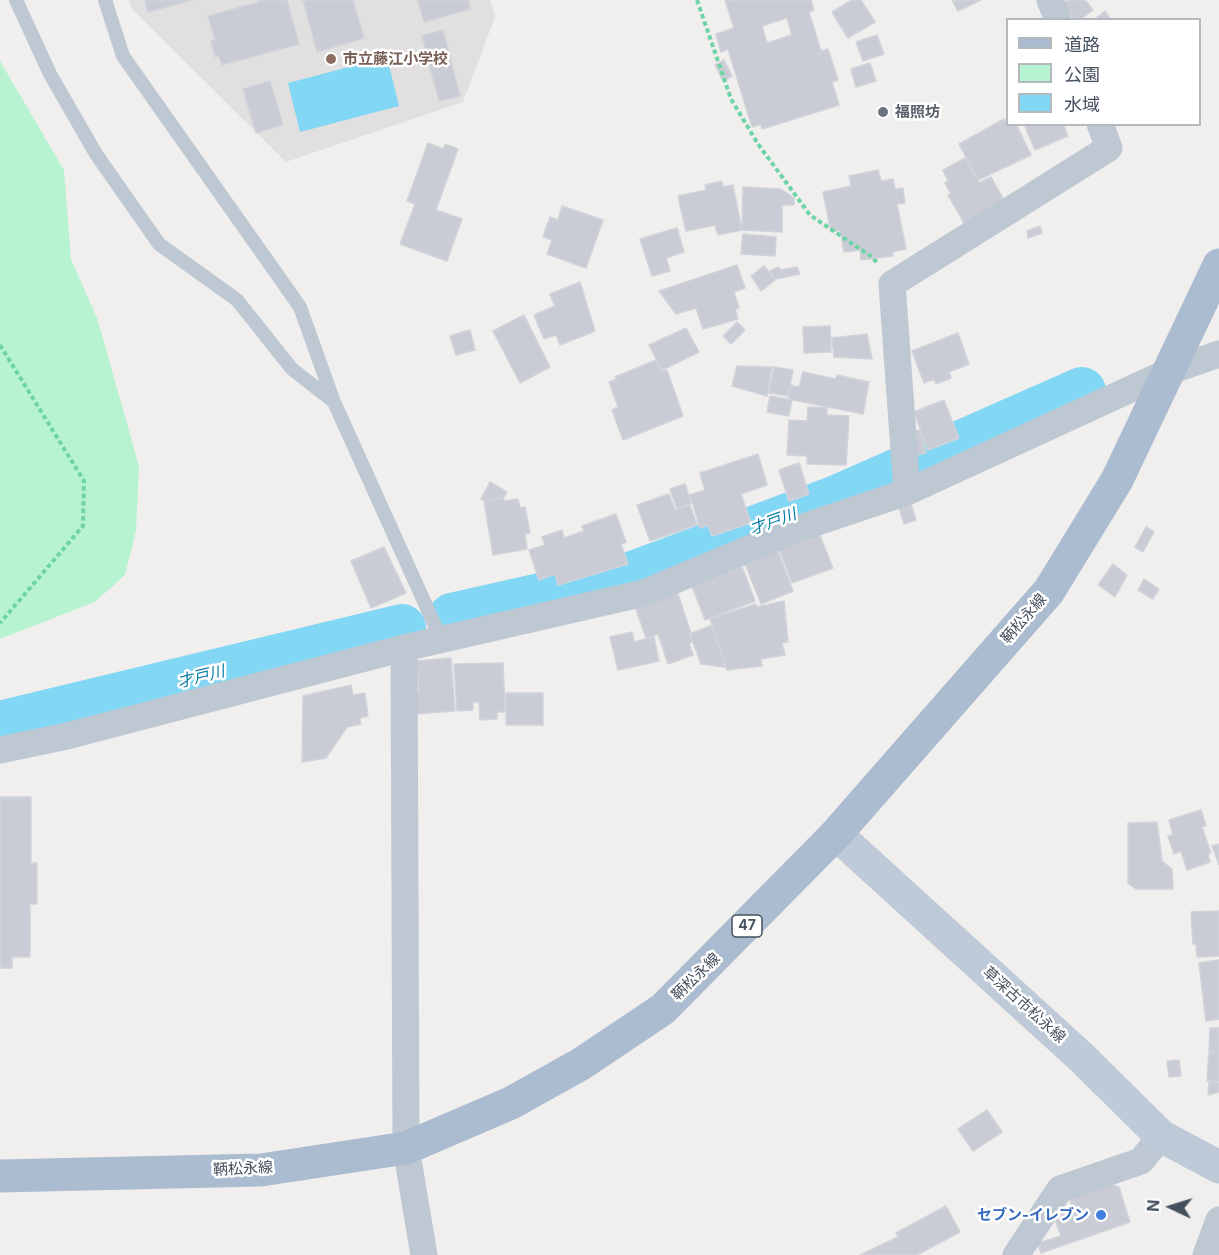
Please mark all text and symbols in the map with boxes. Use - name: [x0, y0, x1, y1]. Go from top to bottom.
- legend: [1006, 18, 1201, 126]
- text: 道路: [1064, 34, 1100, 55]
- place label: 市立藤江小学校: [343, 50, 448, 68]
- marker: 市立藤江小学校: [324, 52, 338, 66]
- text: 公園: [1064, 64, 1100, 85]
- text: 水域: [1064, 94, 1100, 115]
- place label: 福照坊: [895, 103, 940, 121]
- marker: 福照坊: [876, 105, 890, 119]
- water label: 才戸川: [747, 505, 799, 539]
- street label: 鞆松永線: [998, 590, 1050, 648]
- water label: 才戸川: [175, 662, 227, 692]
- road number: 47: [732, 915, 762, 937]
- street label: 鞆松永線: [668, 950, 724, 1004]
- street label: 草深古市松永線: [979, 963, 1069, 1047]
- street label: 鞆松永線: [213, 1158, 273, 1180]
- north arrow: [1141, 1177, 1201, 1237]
- text: N: [1143, 1199, 1163, 1213]
- place label: セブン-イレブン: [977, 1206, 1089, 1224]
- marker: セブン-イレブン: [1094, 1208, 1108, 1222]

